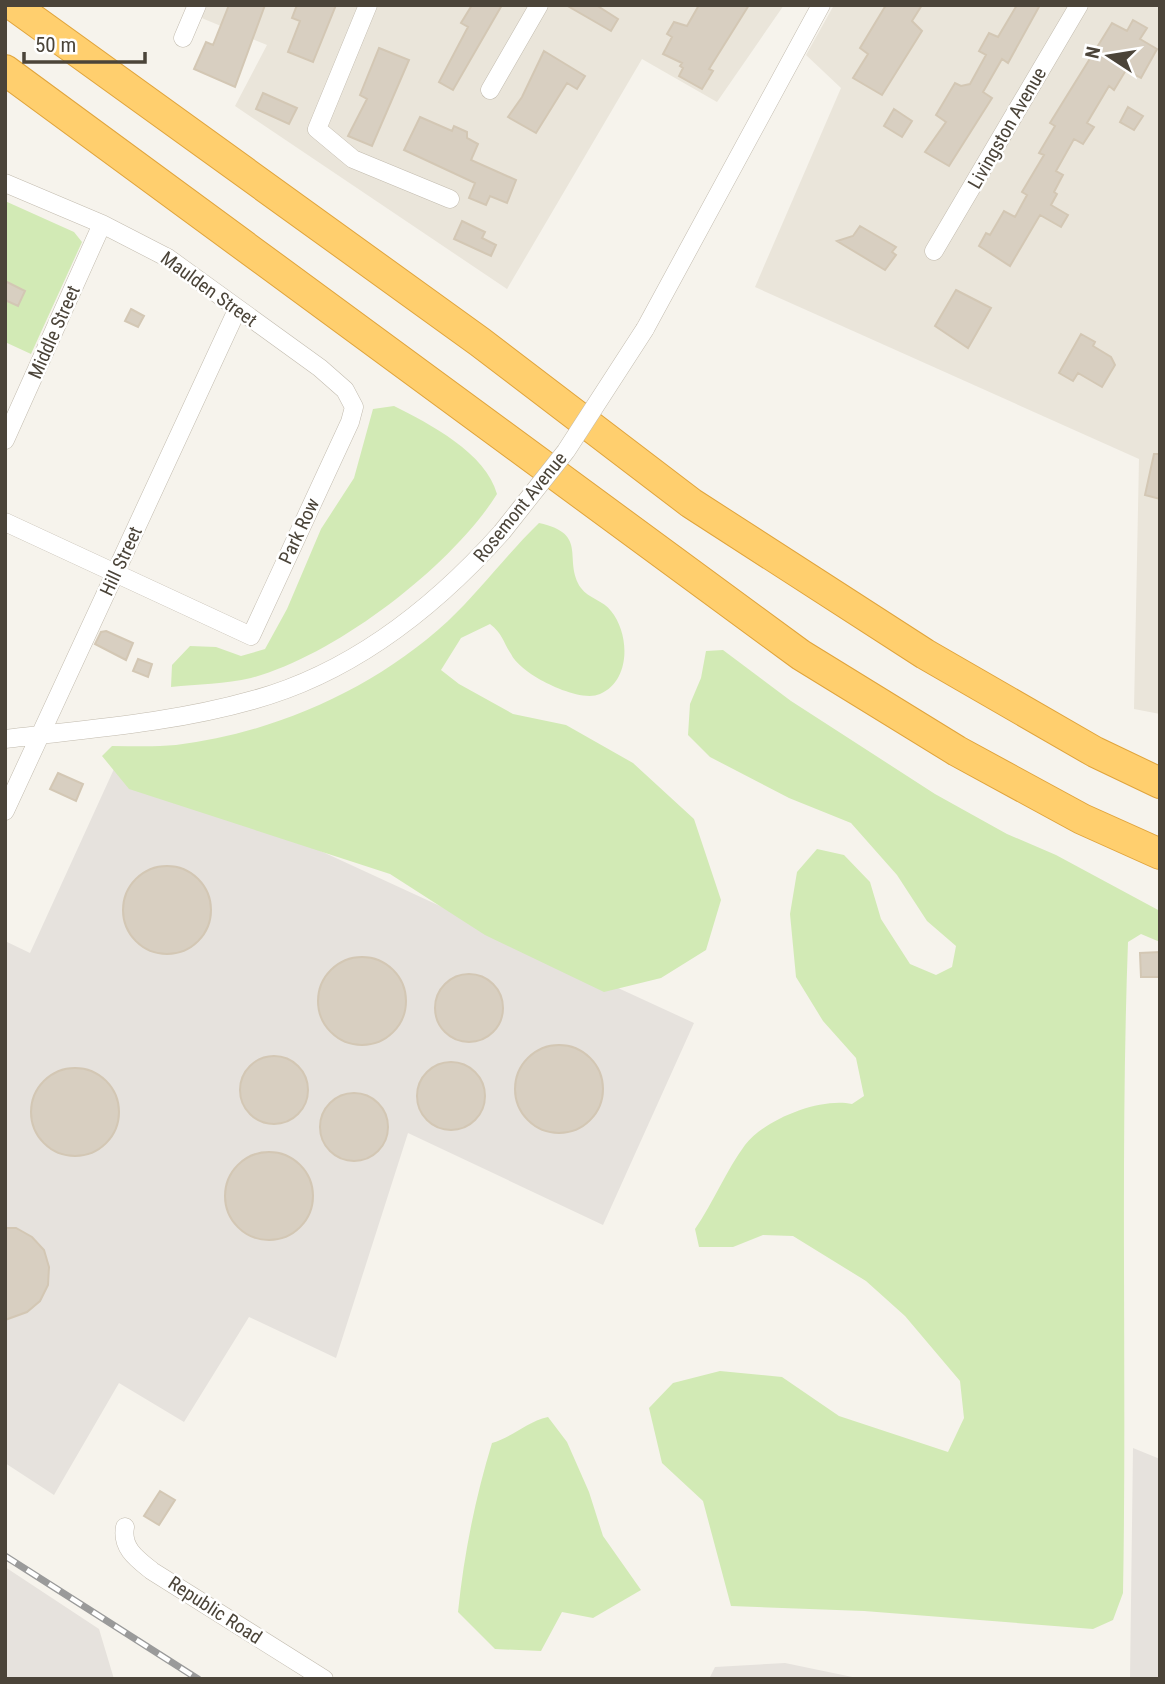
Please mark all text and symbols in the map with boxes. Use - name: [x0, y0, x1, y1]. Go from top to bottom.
- scale bar: [24, 21, 145, 65]
- north arrow: [1074, 21, 1144, 91]
- text: 50 m: [35, 33, 76, 57]
- text: N: [1080, 44, 1105, 61]
- street label: Livingston Avenue: [963, 63, 1051, 193]
- street label: Maulden Street: [156, 246, 262, 332]
- street label: Middle Street: [23, 282, 85, 382]
- street label: Rosemont Avenue: [469, 447, 571, 567]
- street label: Park Row: [274, 494, 324, 568]
- street label: Hill Street: [95, 523, 147, 599]
- street label: Republic Road: [164, 1571, 266, 1649]

